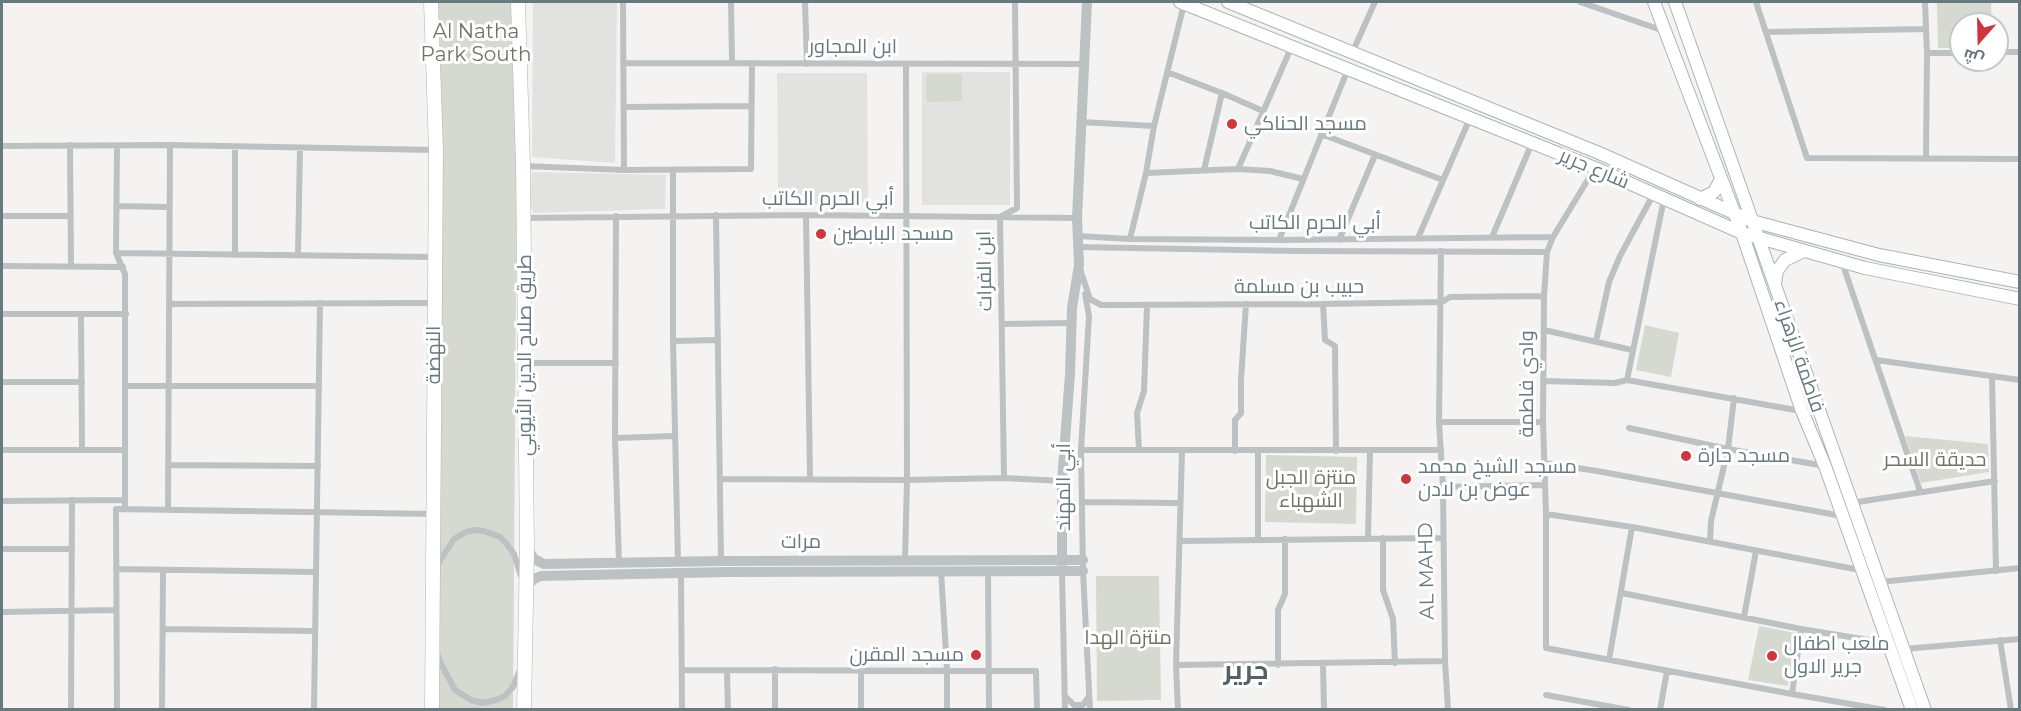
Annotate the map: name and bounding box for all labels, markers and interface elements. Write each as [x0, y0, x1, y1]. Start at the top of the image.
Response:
north arrow [1949, 12, 2009, 72]
park label: Al Natha Park South [421, 20, 531, 67]
street label: ابن المجاور [809, 35, 897, 59]
text: ش [1960, 45, 1986, 70]
place label: مسجد الحناكي [1244, 112, 1367, 136]
marker: مسجد الحناكي [1225, 117, 1239, 131]
street label: شارع جرير [1555, 143, 1633, 195]
street label: أبي الحرم الكاتب [762, 187, 894, 211]
street label: أبي الحرم الكاتب [1249, 211, 1381, 235]
place label: مسجد البابطين [833, 222, 954, 246]
marker: مسجد البابطين [814, 227, 828, 241]
street label: ابن الفرات [972, 230, 998, 312]
street label: طريق صلاح الدين الأيوبي [513, 254, 537, 456]
street label: حبيب بن مسلمة [1234, 275, 1364, 299]
street label: فاطمة الزهراء [1768, 296, 1830, 416]
street label: النهضة [422, 326, 446, 384]
street label: وادي فاطمة [1515, 330, 1539, 438]
street label: أبي المهند [1052, 443, 1076, 531]
place label: مسجد حارة [1698, 444, 1790, 468]
park label: حديقة السحر [1884, 448, 1986, 472]
marker: مسجد حارة [1679, 449, 1693, 463]
place label: مسجد الشيخ محمد عوض بن لادن [1418, 455, 1577, 502]
park label: منتزة الجبل الشهباء [1266, 466, 1356, 513]
marker: مسجد الشيخ محمد عوض بن لادن [1399, 472, 1413, 486]
street label: AL MAHD [1414, 522, 1440, 620]
street label: مرات [781, 530, 821, 554]
park label: منتزة الهدا [1084, 626, 1172, 650]
place label: ملعب اطفال جرير الاول [1784, 632, 1890, 679]
place label: مسجد المقرن [849, 643, 964, 667]
marker: مسجد المقرن [969, 648, 983, 662]
marker: ملعب اطفال جرير الاول [1765, 649, 1779, 663]
district label: جرير [1224, 655, 1268, 687]

